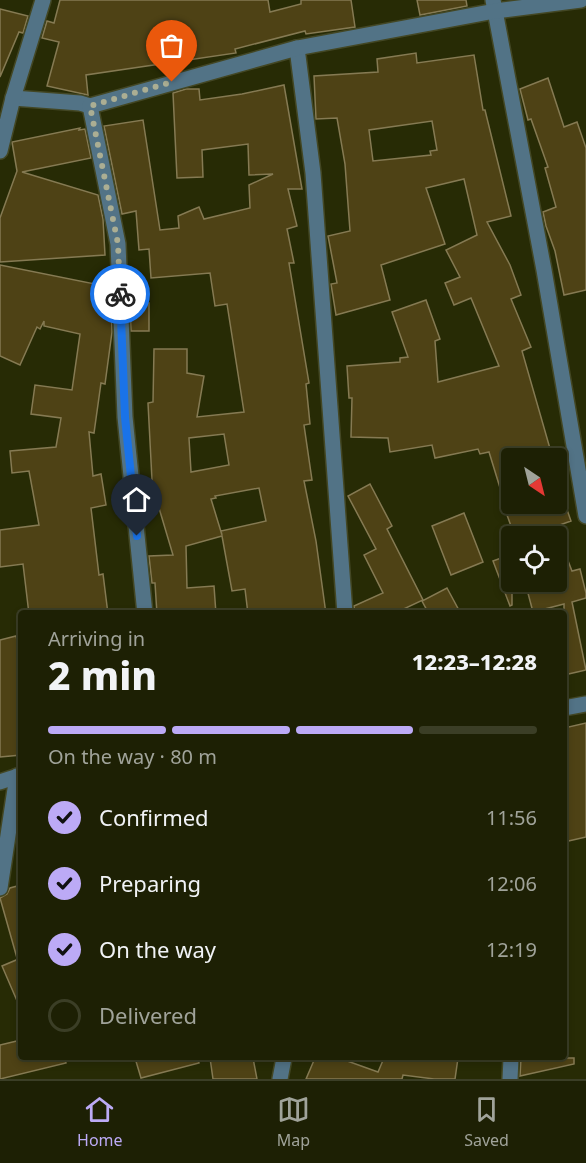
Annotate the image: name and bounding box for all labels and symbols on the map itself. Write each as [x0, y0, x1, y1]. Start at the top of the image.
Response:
pin [146, 20, 197, 82]
courier [90, 264, 150, 324]
north arrow [501, 448, 567, 514]
pin [111, 474, 162, 536]

